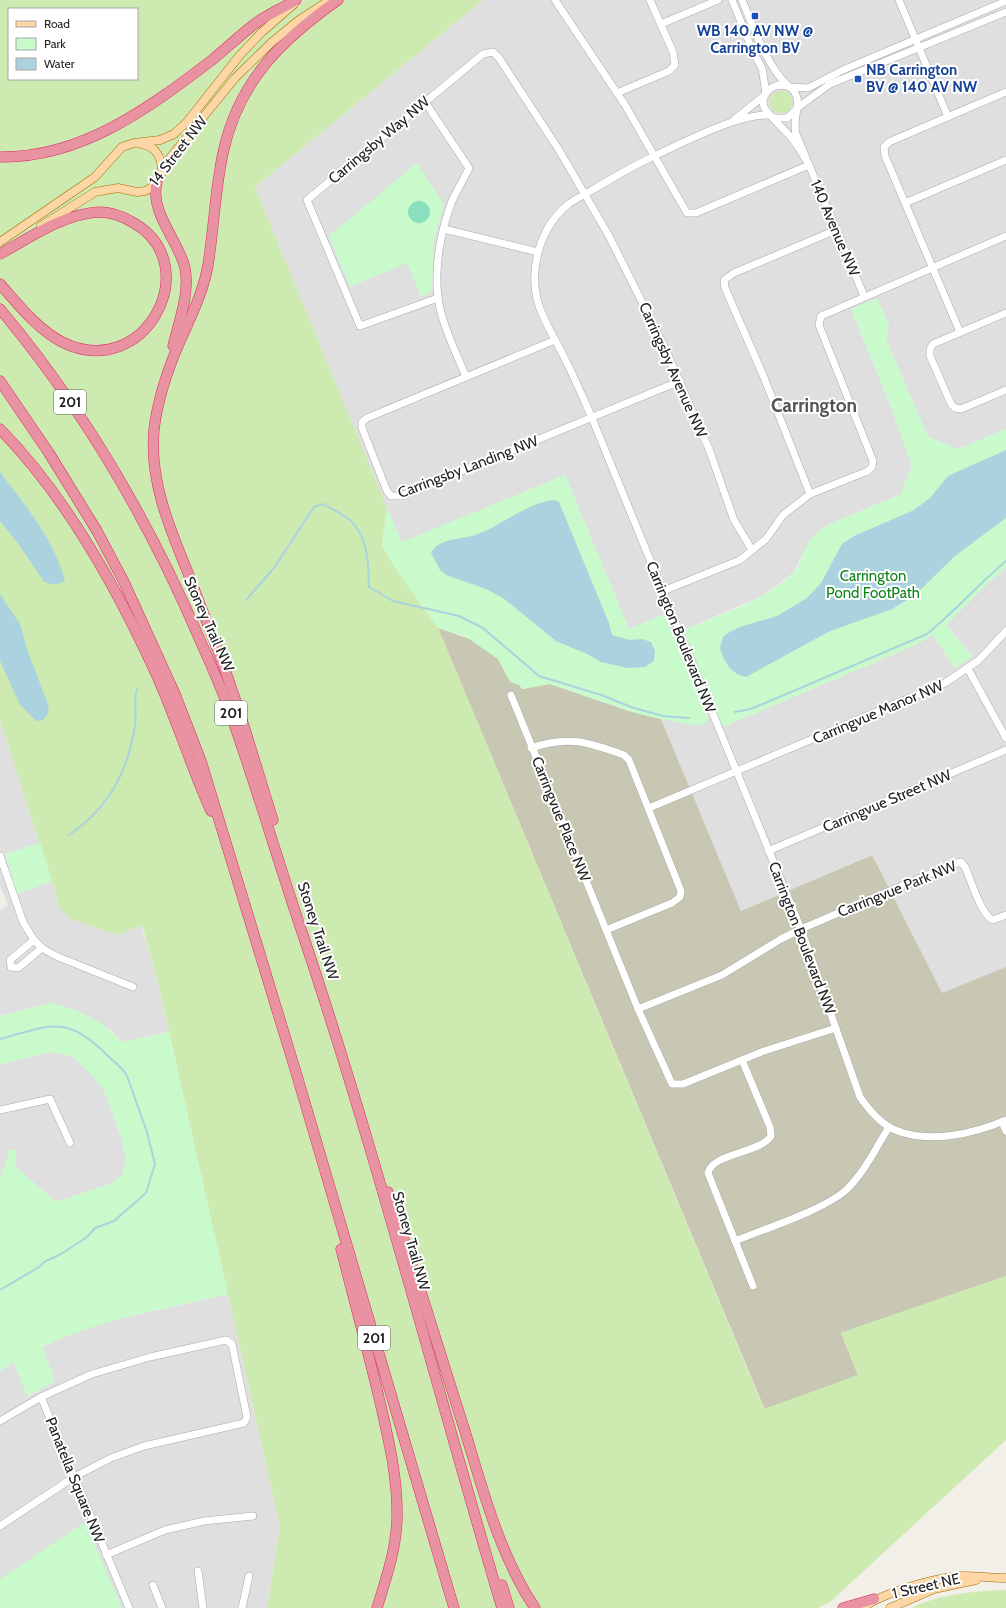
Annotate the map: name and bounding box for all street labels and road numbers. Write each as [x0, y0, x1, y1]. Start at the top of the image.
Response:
street label: Carringsby Way NW [325, 92, 434, 188]
street label: 14 Street NW [145, 112, 211, 189]
street label: 140 Avenue NW [807, 177, 864, 280]
street label: Carringsby Avenue NW [635, 300, 711, 441]
road number: 201 [54, 390, 86, 414]
street label: Carringsby Landing NW [395, 432, 541, 502]
street label: Carrington Boulevard NW [642, 559, 720, 716]
street label: Stoney Trail NW [180, 574, 238, 675]
street label: Carringvue Manor NW [810, 676, 947, 748]
road number: 201 [215, 701, 247, 725]
street label: Carringvue Place NW [528, 754, 595, 885]
street label: Carringvue Street NW [820, 765, 955, 836]
street label: Carringvue Park NW [835, 857, 960, 921]
street label: Carrington Boulevard NW [765, 859, 840, 1017]
street label: Stoney Trail NW [294, 880, 343, 983]
street label: Stoney Trail NW [388, 1189, 434, 1293]
road number: 201 [358, 1326, 390, 1350]
street label: Panatella Square NW [42, 1415, 109, 1546]
street label: 1 Street NE [890, 1569, 962, 1603]

